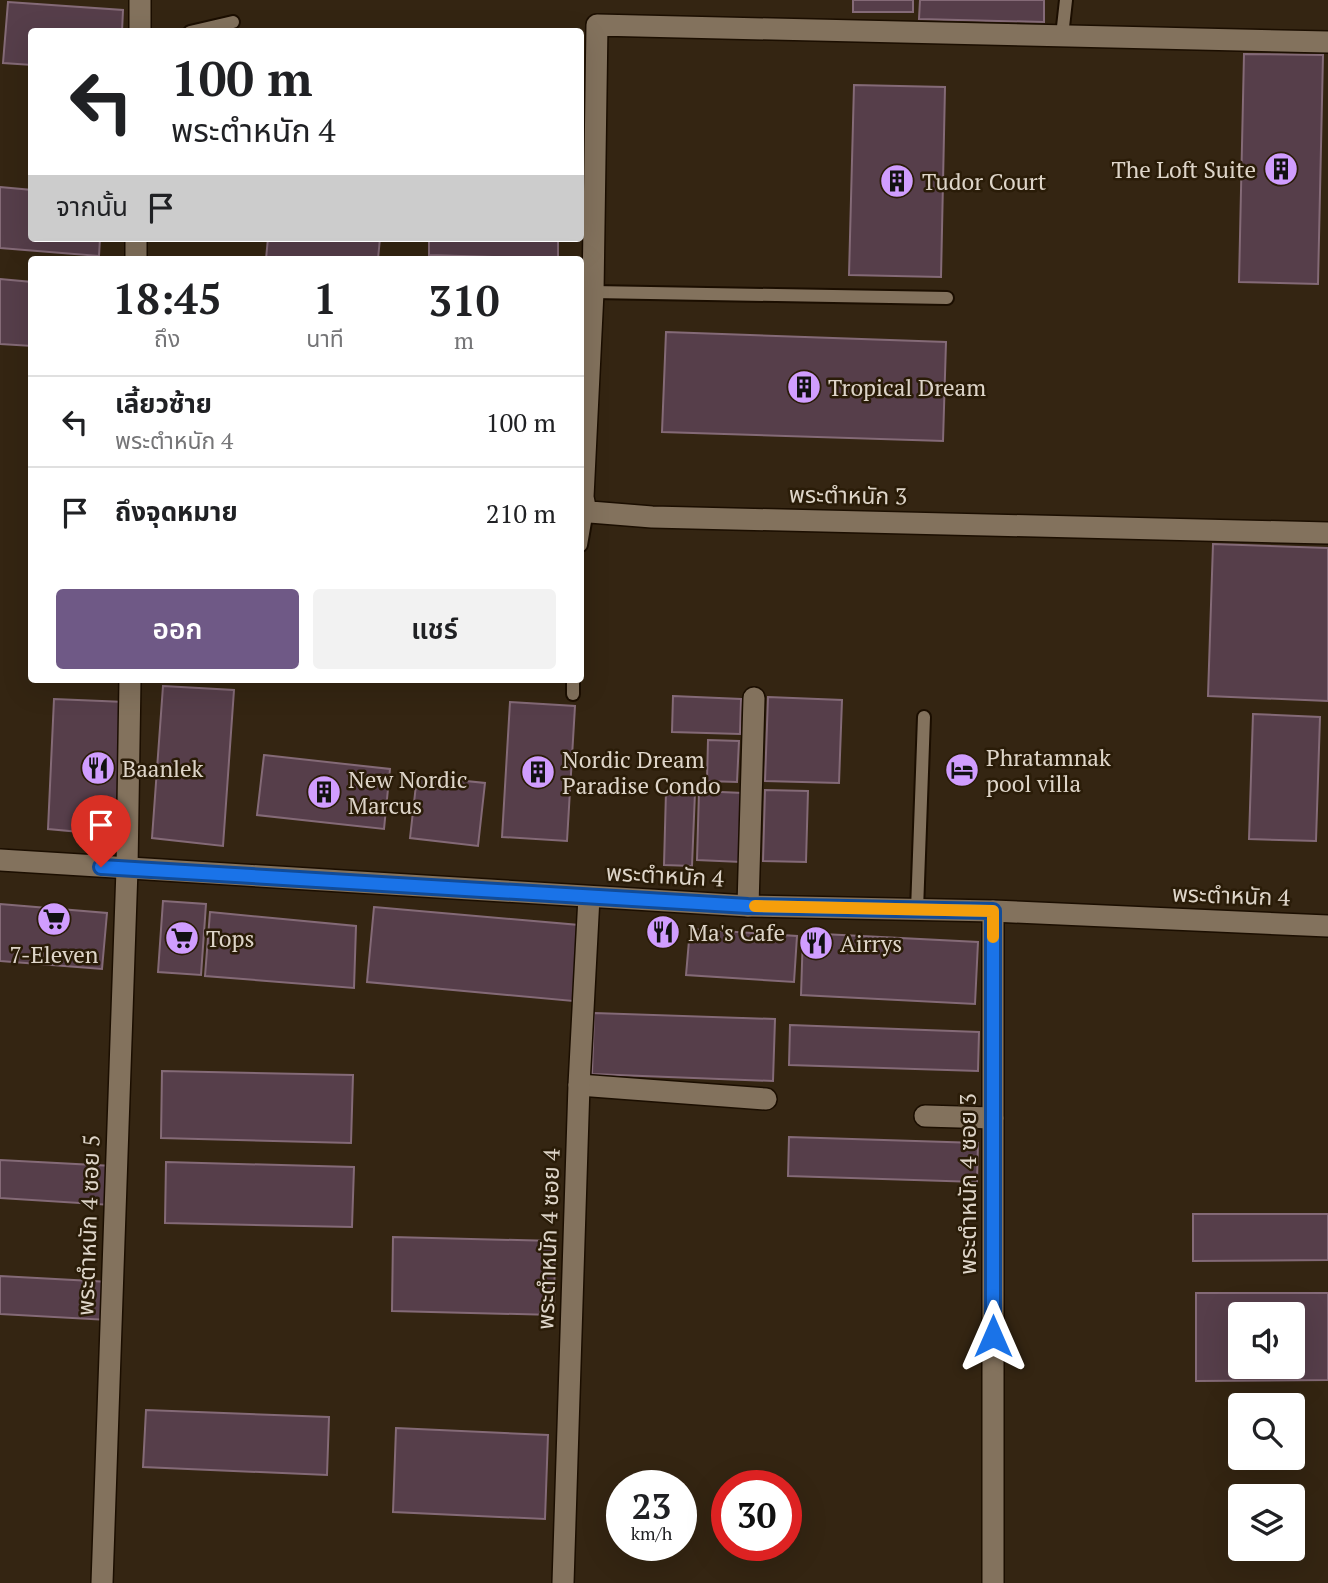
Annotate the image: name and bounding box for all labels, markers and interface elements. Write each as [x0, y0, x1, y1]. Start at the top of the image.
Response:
text: 100 m [171, 45, 313, 110]
icon: left [56, 56, 147, 147]
text: พระตำหนัก 4 [171, 109, 335, 151]
building icon: The Loft Suite [1262, 150, 1300, 188]
place label: The Loft Suite [1111, 154, 1256, 185]
building icon: Tudor Court [878, 162, 916, 200]
place label: Tudor Court [922, 166, 1047, 197]
text: จากนั้น [56, 189, 128, 223]
icon: arrive [142, 189, 180, 227]
text: 18:45 [113, 270, 222, 326]
text: 1 [313, 270, 337, 326]
text: 310 [428, 272, 499, 328]
text: ถึง [154, 323, 180, 354]
text: นาที [306, 323, 344, 354]
text: m [454, 325, 474, 356]
building icon: Tropical Dream [785, 368, 823, 406]
place label: Tropical Dream [828, 372, 986, 403]
text: เลี้ยวซ้าย [115, 386, 212, 420]
icon: left [56, 403, 94, 441]
text: 100 m [486, 405, 556, 439]
text: พระตำหนัก 4 [115, 425, 233, 456]
street label: พระตำหนัก 3 [789, 478, 907, 512]
icon: arrive [56, 494, 94, 532]
text: ถึงจุดหมาย [115, 494, 238, 528]
text: 210 m [486, 496, 556, 530]
button: ออก [56, 589, 299, 669]
button: แชร์ [313, 589, 556, 669]
place label: Phratamnak pool villa [986, 742, 1111, 799]
place label: Nordic Dream Paradise Condo [562, 744, 721, 801]
restaurant icon: Baanlek [79, 749, 117, 787]
hotel icon: Phratamnak pool villa [943, 751, 981, 789]
place label: Baanlek [122, 753, 204, 784]
building icon: Nordic Dream Paradise Condo [519, 753, 557, 791]
place label: New Nordic Marcus [348, 764, 468, 821]
building icon: New Nordic Marcus [305, 773, 343, 811]
pin [71, 795, 131, 867]
icon: arrive [82, 806, 120, 844]
street label: พระตำหนัก 4 [605, 856, 726, 894]
street label: พระตำหนัก 4 [1171, 877, 1291, 913]
supermarket icon: 7-Eleven [35, 900, 73, 938]
restaurant icon: Ma's Cafe [644, 913, 682, 951]
place label: Ma's Cafe [688, 917, 785, 948]
supermarket icon: Tops [163, 919, 201, 957]
place label: Tops [206, 923, 254, 954]
restaurant icon: Airrys [797, 924, 835, 962]
place label: Airrys [840, 928, 902, 959]
place label: 7-Eleven [10, 939, 99, 970]
street label: พระตำหนัก 4 ซอย 3 [952, 1093, 983, 1275]
street label: พระตำหนัก 4 ซอย 5 [69, 1134, 107, 1316]
street label: พระตำหนัก 4 ซอย 4 [529, 1147, 567, 1330]
position arrow [956, 1299, 1030, 1373]
map controls [1228, 1302, 1305, 1561]
button: sound [1228, 1302, 1305, 1379]
button: search [1228, 1393, 1305, 1470]
speed limit sign: 30 [711, 1470, 802, 1561]
text: 23 [632, 1483, 671, 1529]
button: layers [1228, 1484, 1305, 1561]
text: km/h [631, 1521, 672, 1545]

